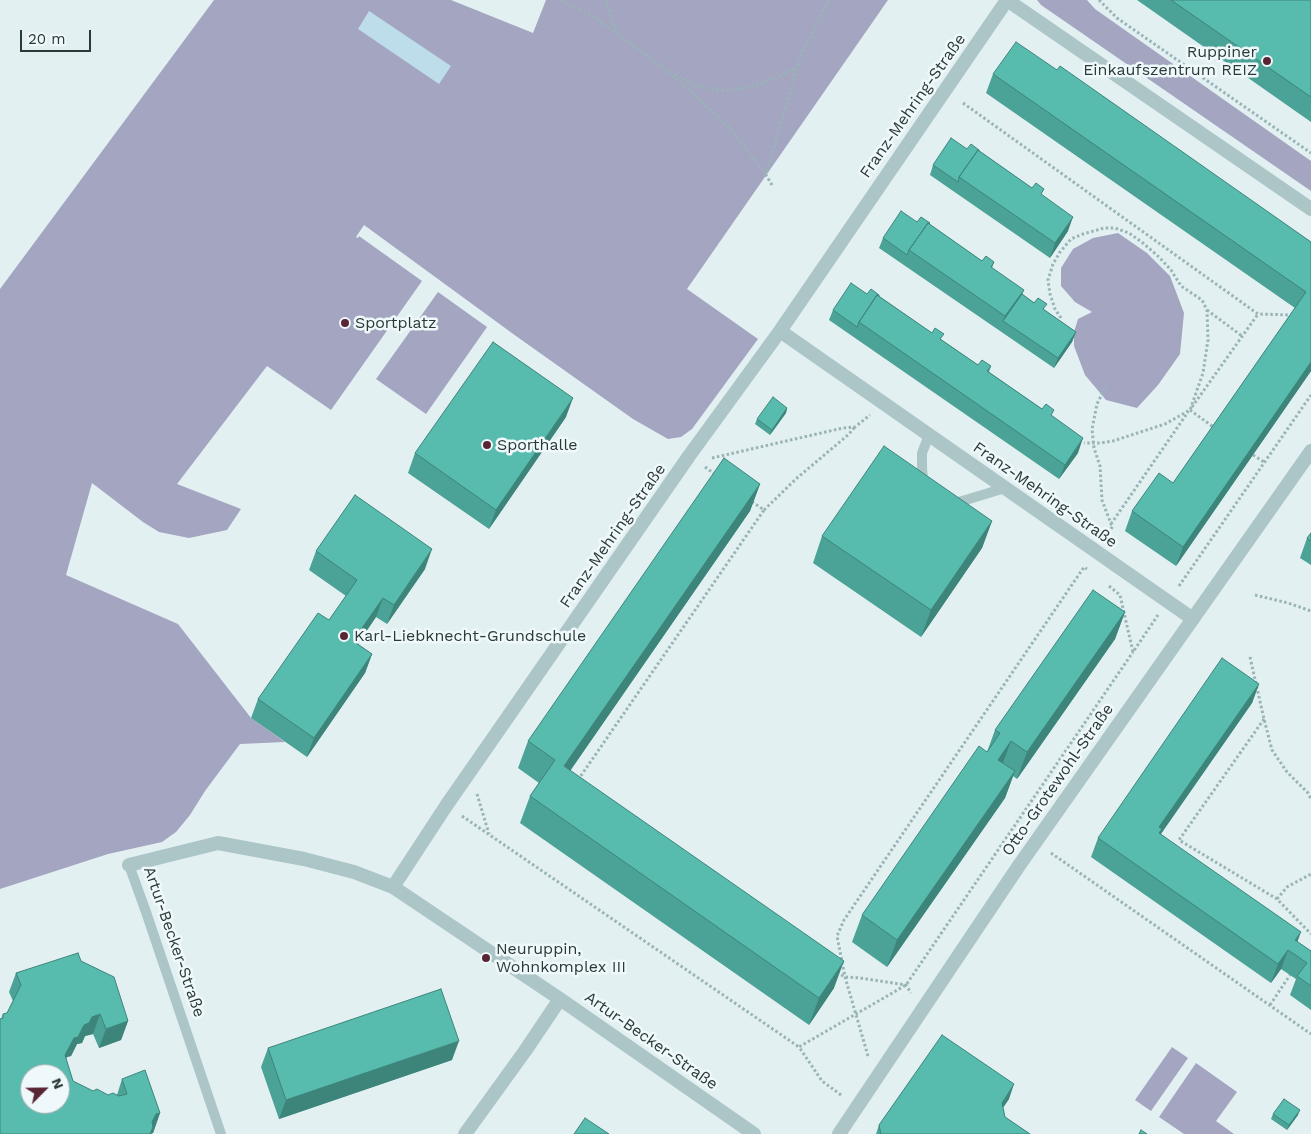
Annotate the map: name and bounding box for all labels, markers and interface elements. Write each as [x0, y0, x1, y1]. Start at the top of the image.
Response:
scale bar [22, 20, 94, 52]
text: 20 m [28, 30, 66, 48]
street label: Franz-Mehring-Straße [856, 30, 970, 182]
place label: Ruppiner Einkaufszentrum REIZ [1083, 42, 1257, 80]
marker: Ruppiner Einkaufszentrum REIZ [1261, 55, 1273, 67]
place label: Sportplatz [355, 313, 436, 333]
marker: Sportplatz [339, 317, 351, 329]
place label: Sporthalle [497, 435, 578, 455]
street label: Franz-Mehring-Straße [969, 438, 1121, 552]
marker: Sporthalle [481, 439, 493, 451]
street label: Franz-Mehring-Straße [556, 460, 670, 612]
place label: Karl-Liebknecht-Grundschule [354, 626, 586, 646]
marker: Karl-Liebknecht-Grundschule [338, 630, 350, 642]
street label: Otto-Grotewohl-Straße [998, 700, 1118, 860]
street label: Artur-Becker-Straße [139, 864, 209, 1020]
place label: Neuruppin, Wohnkomplex III [496, 939, 626, 977]
marker: Neuruppin, Wohnkomplex III [480, 952, 492, 964]
street label: Artur-Becker-Straße [581, 988, 721, 1094]
north arrow [20, 1064, 70, 1114]
text: N [48, 1076, 67, 1091]

